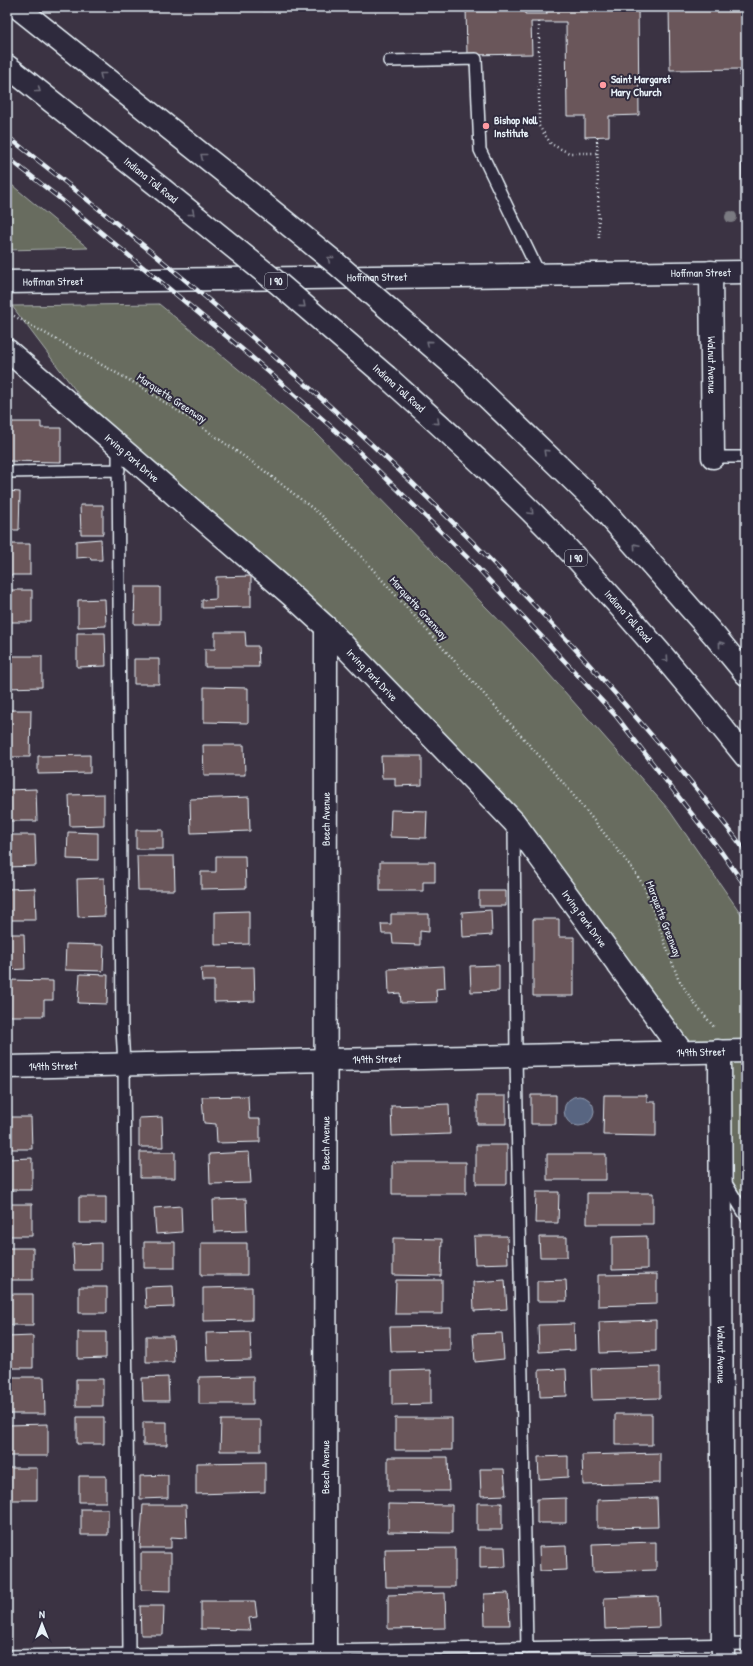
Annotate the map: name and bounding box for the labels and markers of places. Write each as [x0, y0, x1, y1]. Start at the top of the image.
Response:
place label: Saint Margaret Mary Church [611, 72, 672, 100]
marker: Saint Margaret Mary Church [598, 80, 608, 90]
place label: Bishop Noll Institute [494, 113, 539, 140]
marker: Bishop Noll Institute [481, 121, 491, 131]

